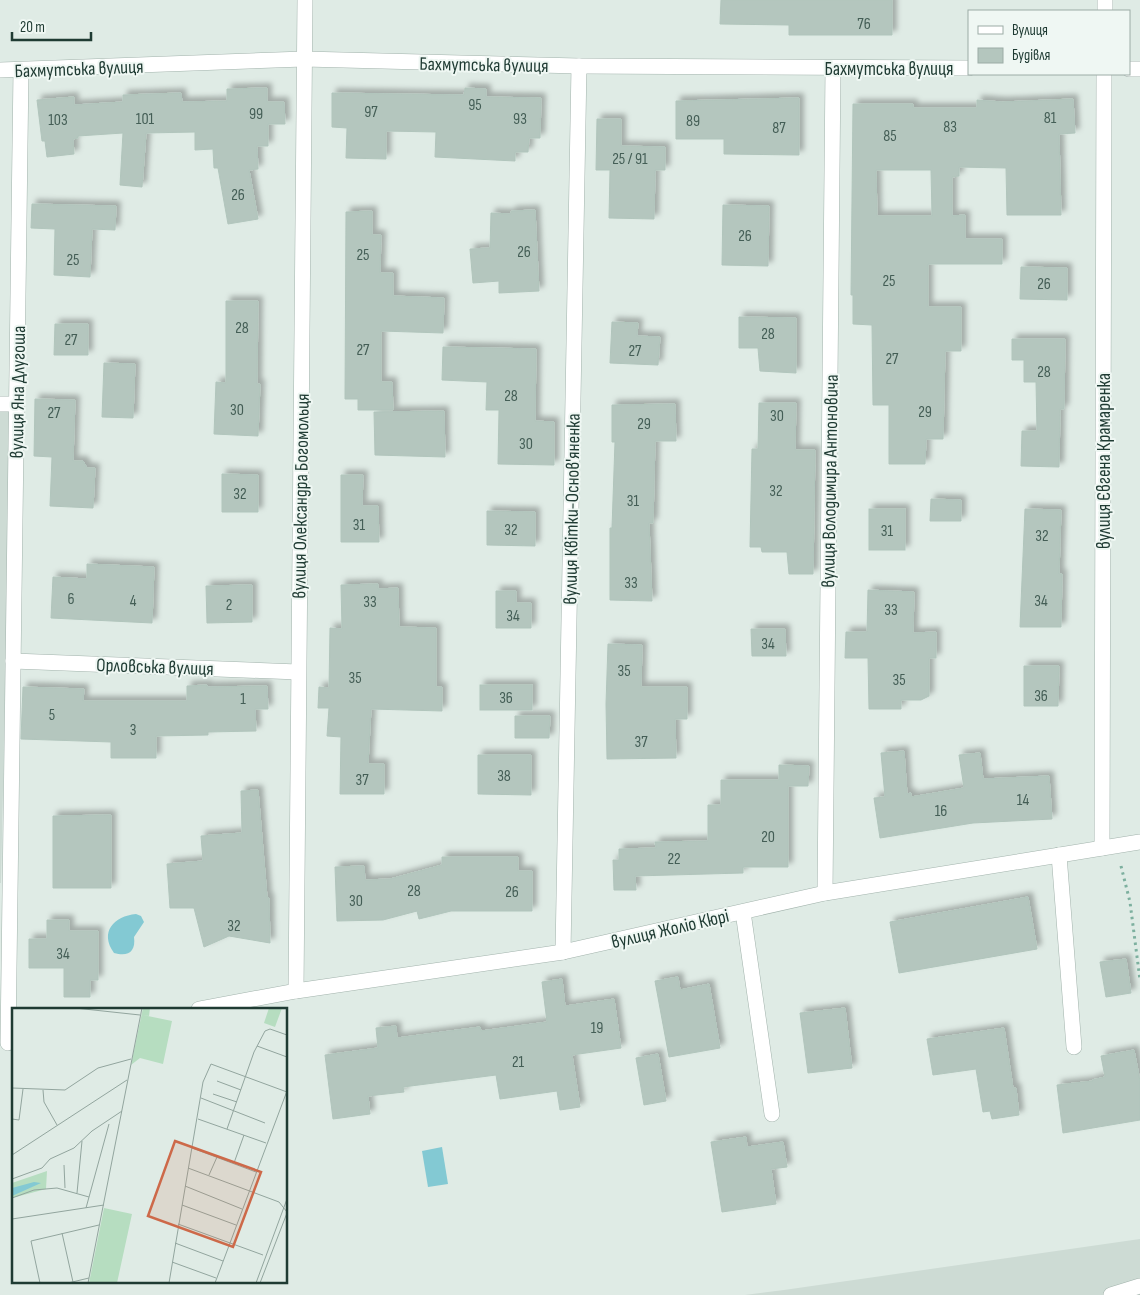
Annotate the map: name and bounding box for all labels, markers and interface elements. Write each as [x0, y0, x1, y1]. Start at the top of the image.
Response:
scale bar [12, 10, 91, 42]
legend [968, 10, 1130, 75]
house number: 76 [857, 15, 871, 34]
text: 20 m [20, 18, 45, 37]
text: Вулиця [1012, 21, 1048, 40]
text: Будівля [1012, 46, 1051, 65]
street label: Бахмутська вулиця [419, 53, 549, 78]
street label: Бахмутська вулиця [14, 56, 144, 83]
street label: Бахмутська вулиця [824, 58, 954, 81]
house number: 95 [468, 96, 482, 115]
house number: 97 [364, 103, 378, 122]
house number: 99 [249, 105, 263, 124]
house number: 81 [1044, 109, 1057, 128]
house number: 101 [136, 110, 155, 129]
house number: 93 [513, 110, 527, 129]
house number: 103 [48, 111, 68, 130]
house number: 89 [686, 112, 700, 131]
house number: 83 [943, 118, 957, 137]
house number: 87 [772, 119, 786, 138]
house number: 85 [883, 127, 897, 146]
house number: 25 / 91 [612, 150, 648, 169]
house number: 26 [231, 186, 245, 205]
house number: 26 [738, 227, 752, 246]
house number: 26 [517, 243, 531, 262]
house number: 25 [356, 246, 370, 265]
house number: 25 [66, 251, 80, 270]
house number: 25 [882, 272, 896, 291]
house number: 26 [1037, 275, 1051, 294]
house number: 28 [235, 319, 249, 338]
street label: вулиця Яна Длугоша [6, 325, 31, 459]
house number: 28 [761, 325, 775, 344]
house number: 27 [64, 331, 78, 350]
house number: 27 [356, 341, 370, 360]
house number: 27 [628, 342, 642, 361]
house number: 27 [885, 350, 899, 369]
house number: 28 [1037, 363, 1051, 382]
street label: вулиця Євгена Крамаренка [1093, 373, 1116, 549]
street label: вулиця Володимира Антоновича [817, 374, 844, 588]
house number: 28 [504, 387, 518, 406]
street label: вулиця Олександра Богомольця [288, 393, 315, 599]
house number: 30 [230, 401, 244, 420]
house number: 29 [918, 403, 932, 422]
house number: 27 [47, 404, 61, 423]
house number: 30 [770, 407, 784, 426]
street label: вулиця Квітки-Основ'яненка [559, 413, 586, 605]
house number: 29 [637, 415, 651, 434]
house number: 30 [519, 435, 533, 454]
house number: 32 [769, 482, 783, 501]
house number: 32 [233, 485, 247, 504]
house number: 31 [627, 492, 640, 511]
house number: 31 [353, 516, 366, 535]
house number: 32 [504, 521, 518, 540]
house number: 31 [881, 522, 894, 541]
house number: 32 [1035, 527, 1049, 546]
house number: 33 [624, 574, 638, 593]
house number: 6 [67, 590, 75, 609]
house number: 4 [130, 592, 137, 611]
house number: 34 [1034, 592, 1048, 611]
house number: 33 [363, 593, 377, 612]
house number: 2 [226, 596, 232, 615]
house number: 33 [884, 601, 898, 620]
house number: 34 [506, 607, 520, 626]
house number: 34 [761, 635, 775, 654]
street label: Орловська вулиця [96, 654, 214, 681]
house number: 35 [617, 662, 631, 681]
house number: 35 [348, 669, 362, 688]
house number: 35 [892, 671, 906, 690]
house number: 36 [1034, 687, 1048, 706]
house number: 36 [499, 689, 513, 708]
house number: 1 [240, 690, 246, 709]
house number: 5 [49, 706, 55, 725]
house number: 3 [130, 721, 136, 740]
house number: 37 [634, 733, 648, 752]
house number: 38 [497, 767, 511, 786]
house number: 37 [355, 771, 369, 790]
house number: 14 [1017, 791, 1029, 810]
house number: 16 [935, 802, 947, 821]
house number: 20 [761, 828, 775, 847]
house number: 22 [667, 850, 681, 869]
house number: 28 [407, 882, 421, 901]
house number: 26 [505, 883, 519, 902]
house number: 30 [349, 892, 363, 911]
street label: вулиця Жоліо Кюрі [609, 905, 731, 954]
house number: 32 [227, 917, 241, 936]
house number: 34 [56, 945, 70, 964]
inset map [12, 1008, 288, 1282]
house number: 19 [591, 1019, 603, 1038]
house number: 21 [512, 1053, 525, 1072]

